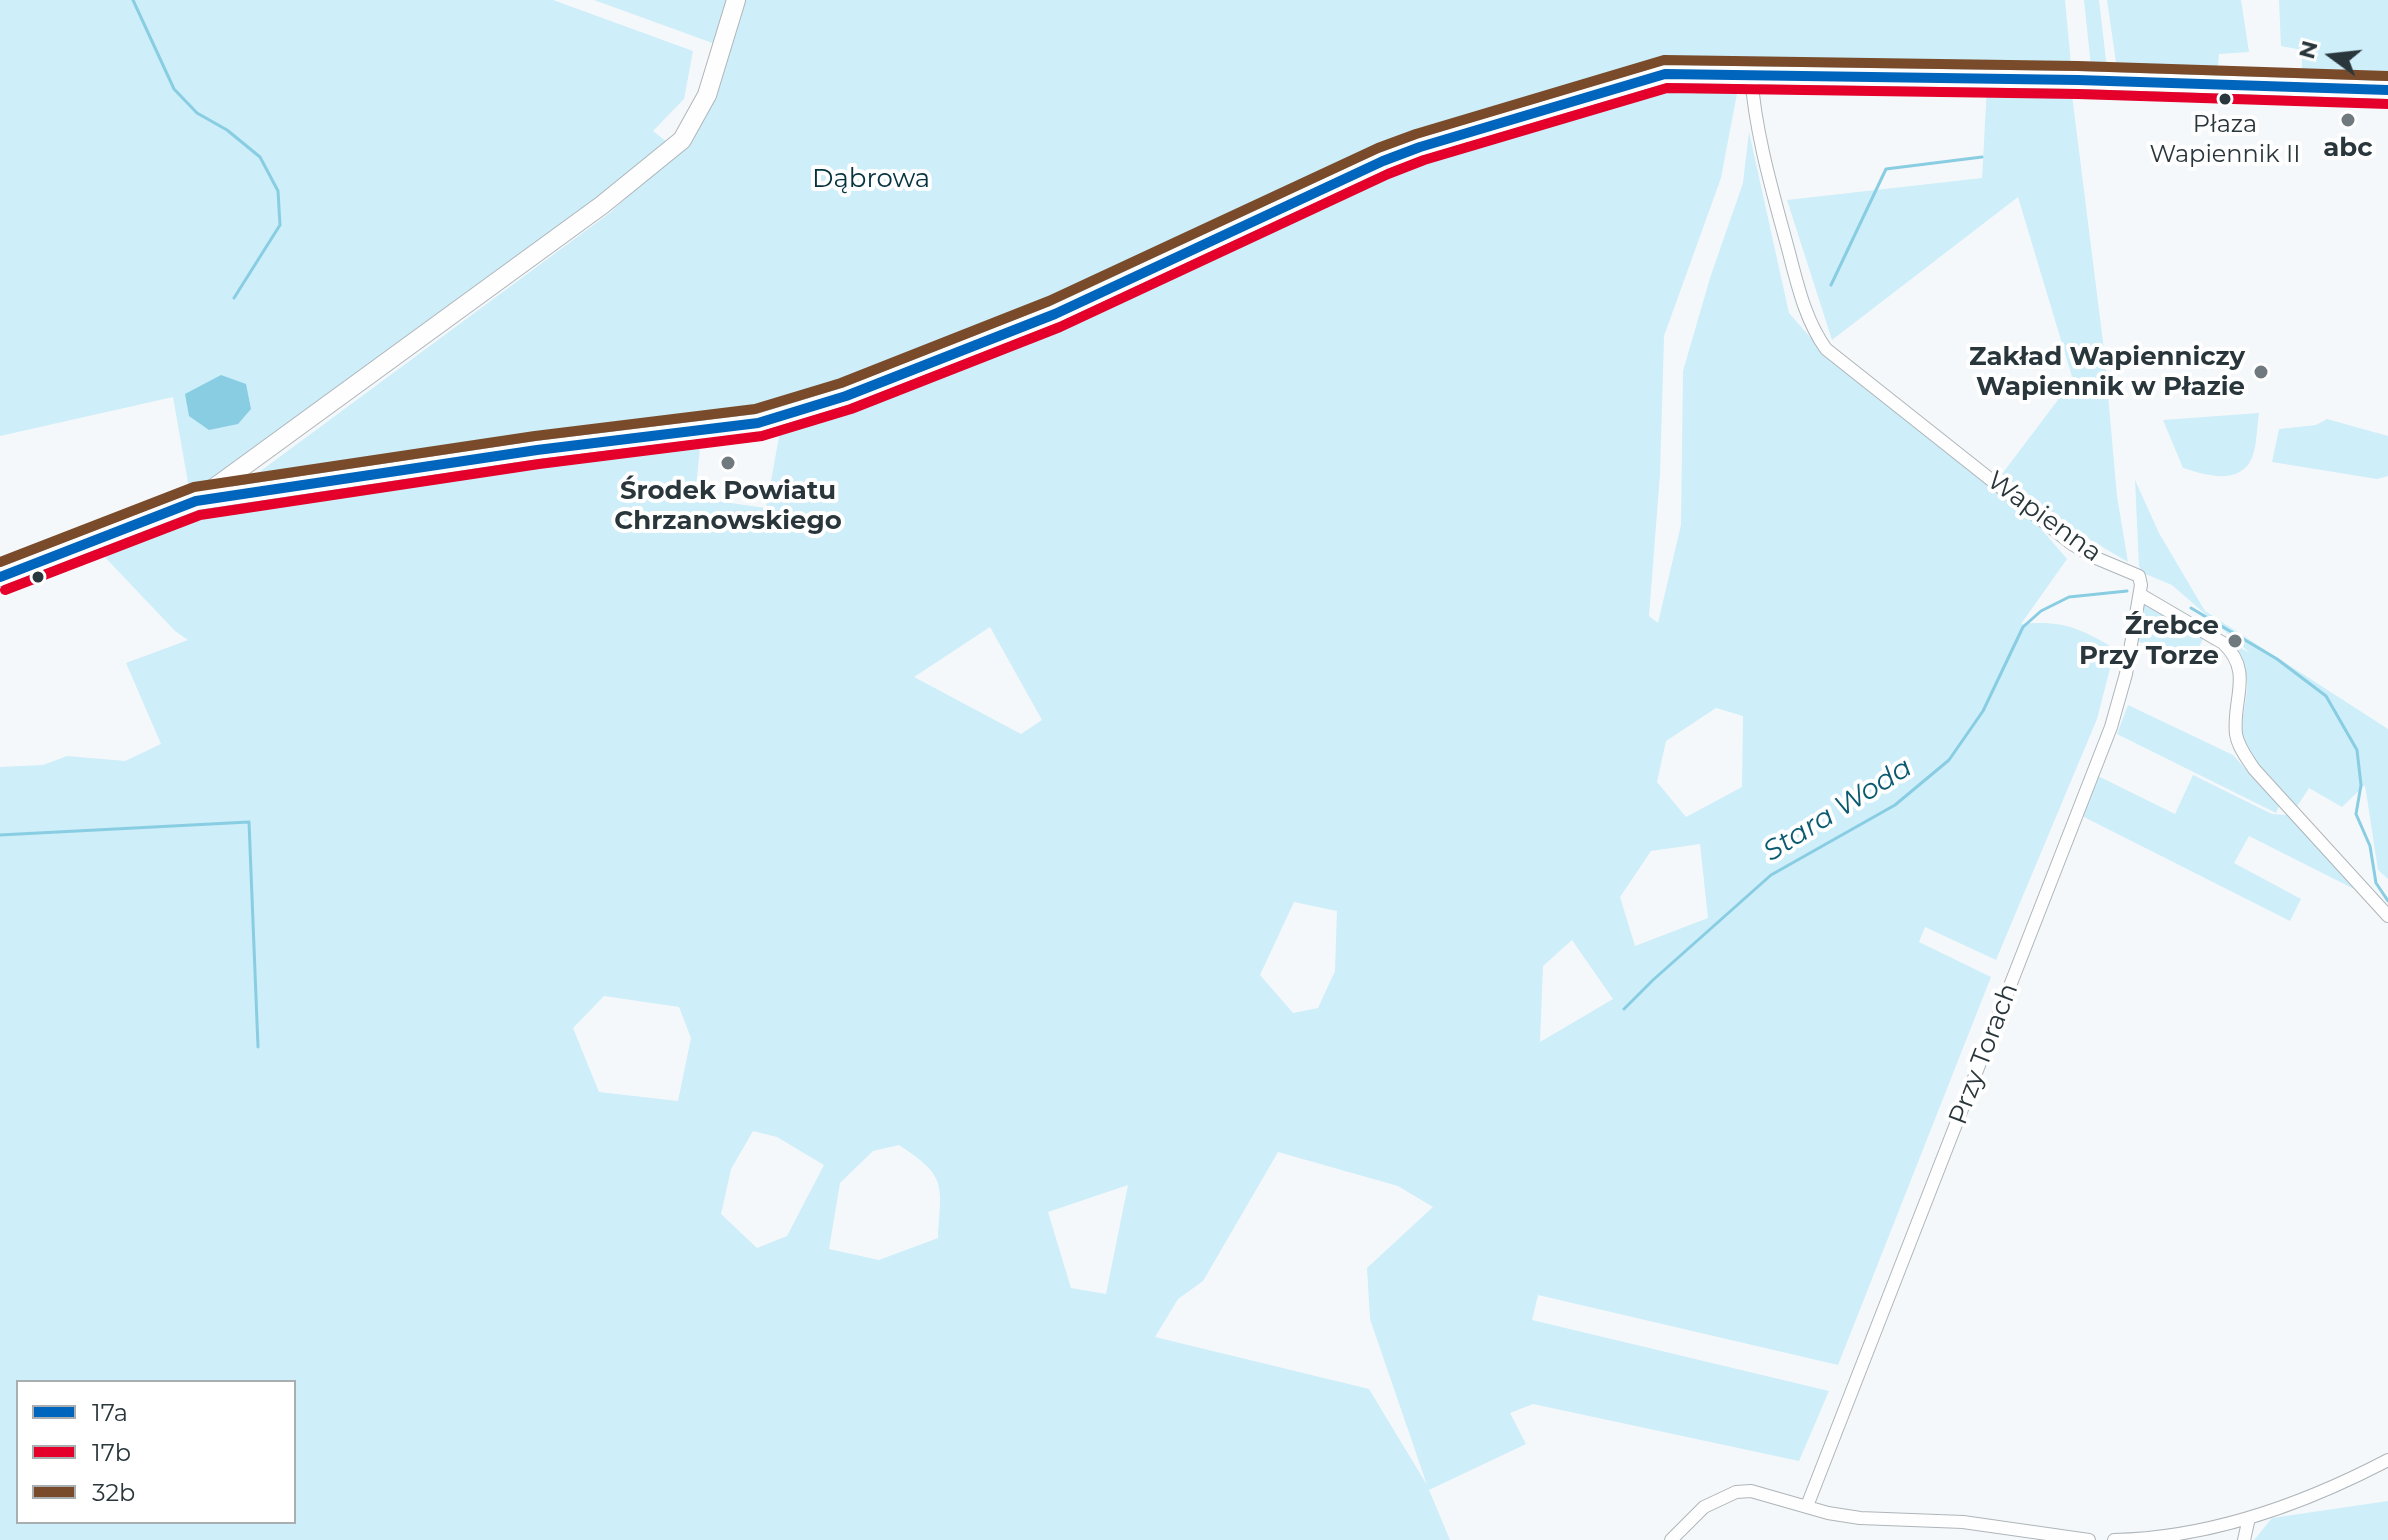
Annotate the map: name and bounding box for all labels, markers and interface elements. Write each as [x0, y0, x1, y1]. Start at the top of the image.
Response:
north arrow [2292, 16, 2372, 96]
text: N [2293, 38, 2324, 62]
marker: Płaza Wapiennik II [2217, 91, 2233, 107]
place label: Płaza Wapiennik II [2150, 111, 2300, 167]
marker: abc [2339, 111, 2357, 129]
place label: abc [2323, 132, 2373, 164]
park label: Dąbrowa [812, 163, 930, 195]
place label: Zakład Wapienniczy Wapiennik w Płazie [1969, 341, 2245, 402]
marker: Zakład Wapienniczy Wapiennik w Płazie [2252, 363, 2270, 381]
marker: Środek Powiatu Chrzanowskiego [719, 454, 737, 472]
street label: Wapienna [1981, 465, 2107, 569]
place label: Środek Powiatu Chrzanowskiego [614, 475, 842, 536]
unlabelled marker [30, 569, 46, 585]
place label: Źrebce Przy Torze [2079, 610, 2219, 672]
marker: Źrebce Przy Torze [2226, 632, 2244, 650]
water label: Stara Woda [1758, 751, 1918, 869]
street label: Przy Torach [1943, 979, 2025, 1129]
legend [16, 1380, 296, 1524]
text: 17a [92, 1398, 128, 1427]
text: 17b [92, 1438, 131, 1467]
text: 32b [92, 1478, 135, 1507]

